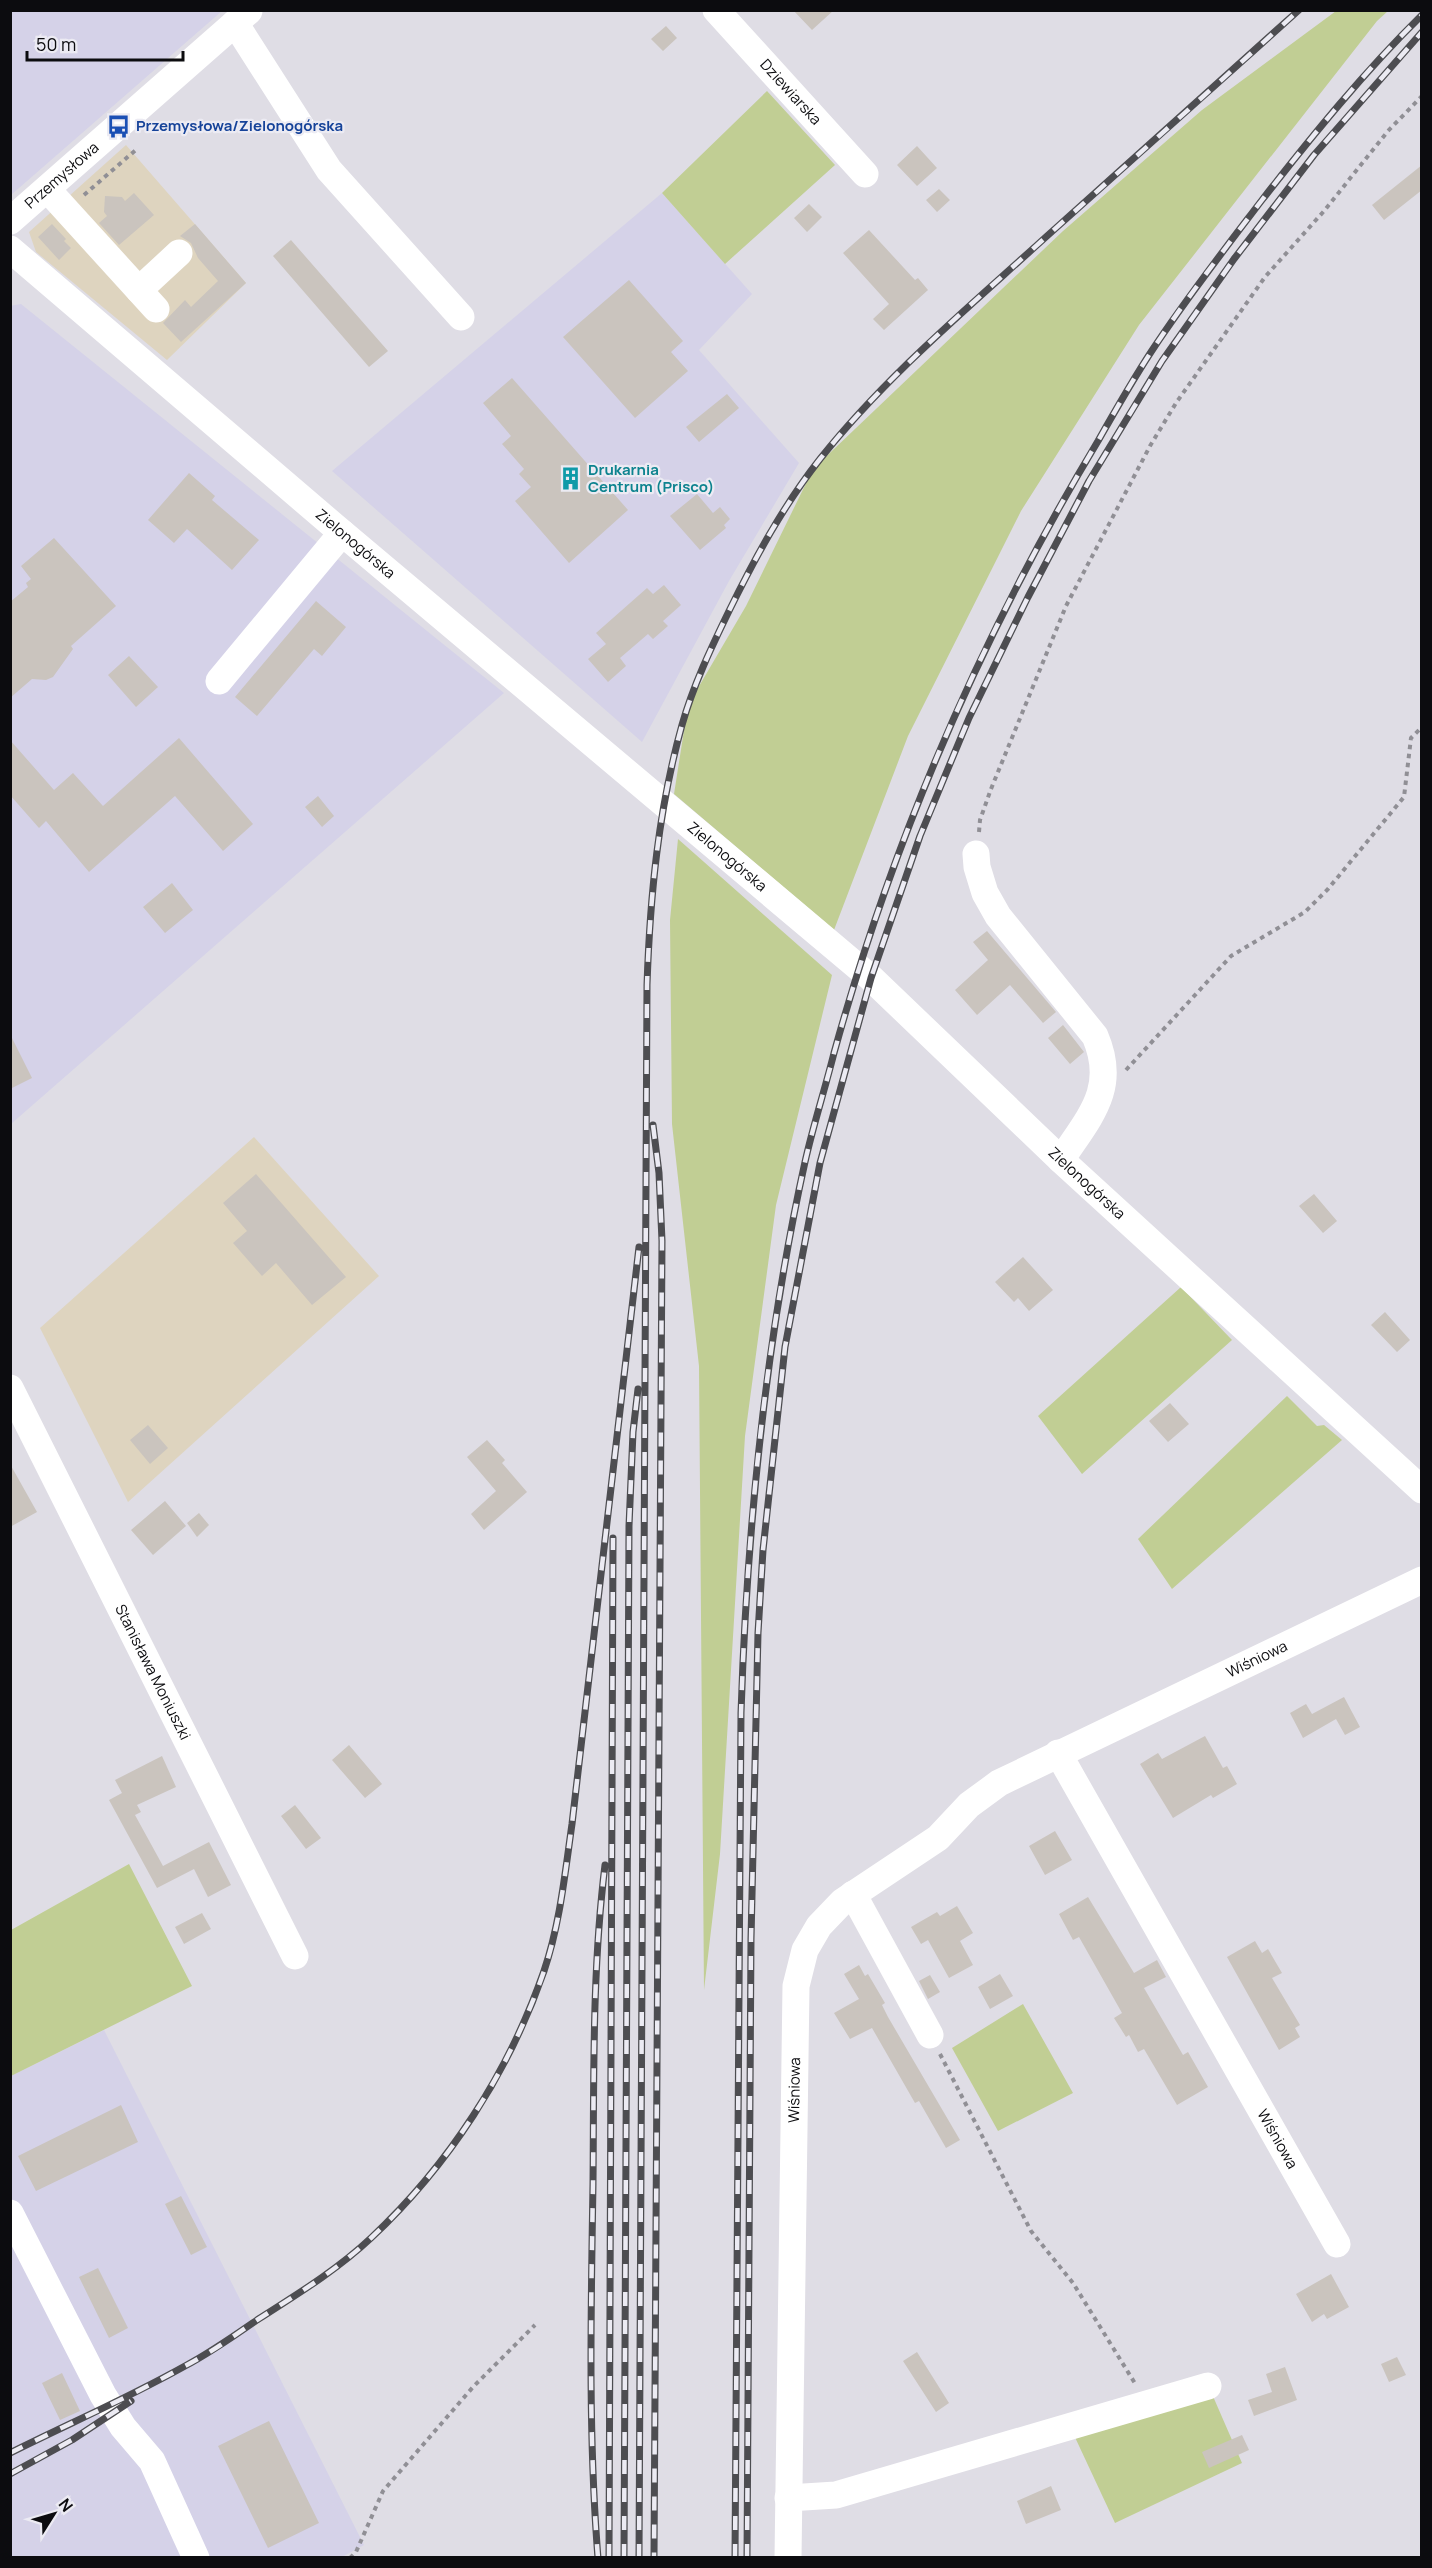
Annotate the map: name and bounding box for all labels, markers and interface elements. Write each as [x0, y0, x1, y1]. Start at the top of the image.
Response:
scale bar [27, 24, 183, 62]
text: 50 m [36, 32, 76, 56]
street label: Dziewiarska [756, 54, 826, 129]
bus stop icon: Przemysłowa/Zielonogórska [105, 113, 131, 139]
place label: Przemysłowa/Zielonogórska [136, 115, 343, 136]
street label: Przemysłowa [20, 137, 103, 213]
place label: Drukarnia Centrum (Prisco) [588, 459, 714, 497]
building icon: Drukarnia Centrum (Prisco) [557, 466, 583, 492]
street label: Zielonogórska [311, 504, 400, 583]
street label: Zielonogórska [683, 817, 772, 896]
street label: Zielonogórska [1044, 1142, 1130, 1224]
street label: Stanisława Moniuszki [110, 1601, 196, 1743]
street label: Wiśniowa [1222, 1635, 1291, 1682]
street label: Wiśniowa [783, 2057, 805, 2123]
street label: Wiśniowa [1252, 2105, 1303, 2172]
north arrow [24, 2484, 84, 2544]
text: N [54, 2494, 78, 2516]

